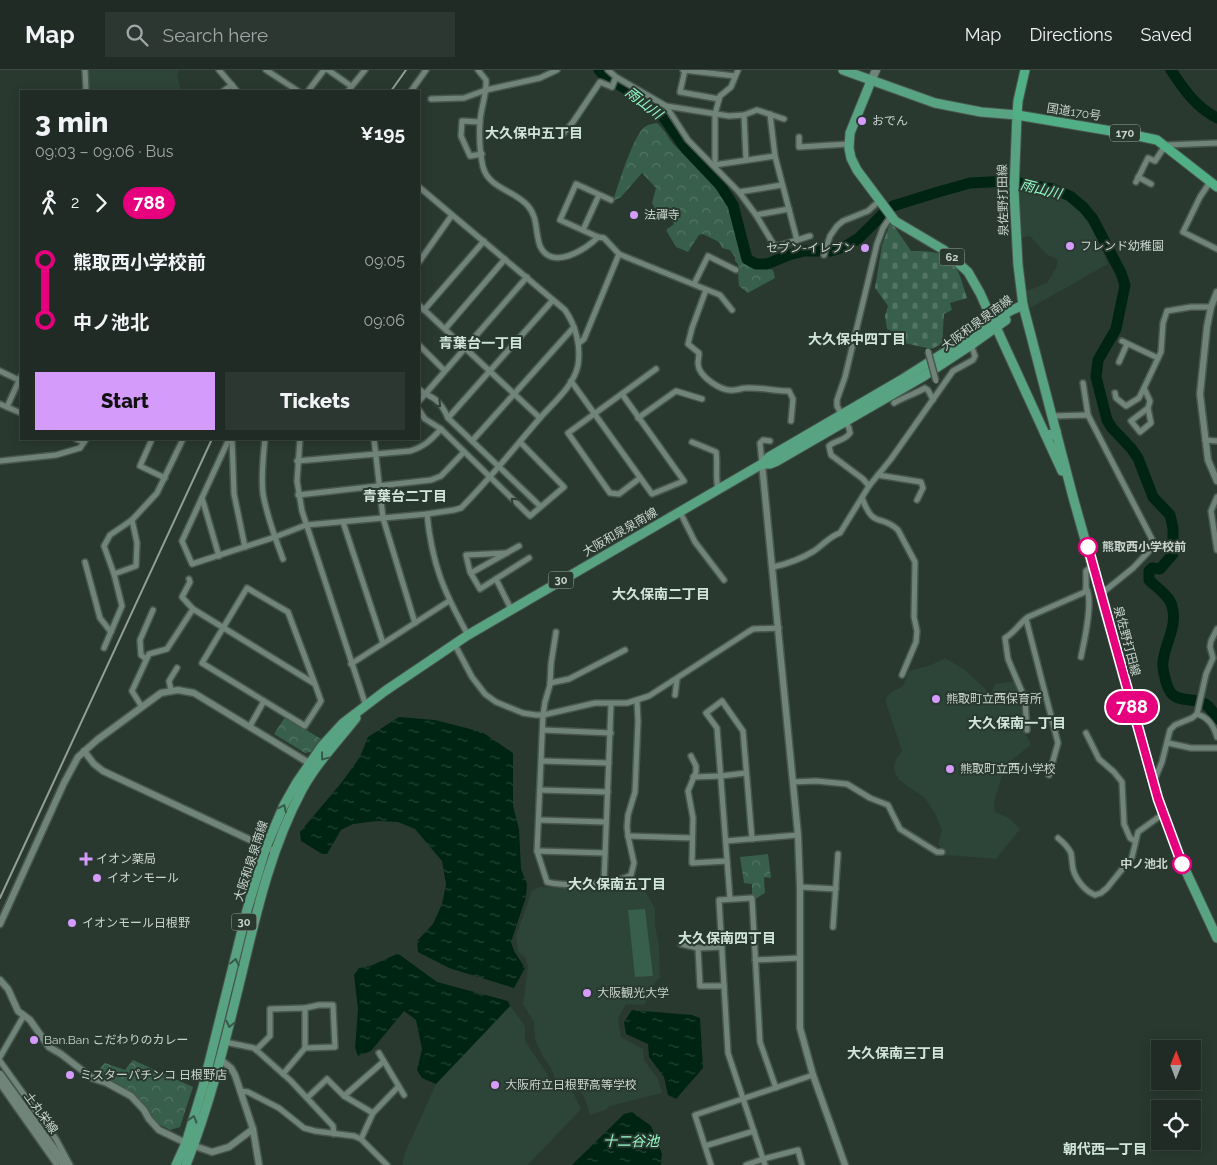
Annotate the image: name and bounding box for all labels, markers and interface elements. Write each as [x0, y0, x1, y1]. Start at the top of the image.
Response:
search box [105, 12, 455, 57]
text: Map [25, 20, 75, 49]
icon: search [123, 21, 151, 49]
text: Search here [163, 24, 268, 46]
text: Map [965, 24, 1001, 45]
text: Directions [1029, 24, 1113, 45]
text: Saved [1141, 24, 1192, 45]
water label: 雨山川 [623, 84, 667, 123]
street label: 国道170号 [1046, 101, 1102, 123]
text: 3 min [35, 106, 108, 139]
place label: おでん [872, 114, 908, 128]
marker: おでん [856, 115, 868, 127]
text: ¥195 [360, 122, 405, 144]
road number: 170 [1110, 124, 1140, 142]
district label: 大久保中五丁目 [485, 125, 583, 141]
text: 09:03 – 09:06 · Bus [35, 142, 173, 161]
street label: 泉佐野打田線 [995, 164, 1011, 236]
water label: 雨山川 [1019, 176, 1065, 202]
icon: walk [35, 189, 63, 217]
icon: forward [87, 189, 115, 217]
text: 788 [133, 192, 165, 213]
text: 2 [71, 193, 79, 212]
place label: 法禪寺 [644, 208, 680, 222]
marker: 法禪寺 [628, 209, 640, 221]
place label: フレンド幼稚園 [1080, 239, 1164, 253]
marker: フレンド幼稚園 [1064, 240, 1076, 252]
place label: セブン-イレブン [766, 241, 855, 255]
marker: セブン-イレブン [859, 242, 871, 254]
road number: 62 [940, 248, 964, 266]
text: 熊取西小学校前 [73, 251, 206, 273]
text: 09:05 [364, 251, 405, 270]
street label: 大阪和泉泉南線 [939, 293, 1015, 353]
text: 中ノ池北 [73, 311, 149, 333]
text: 09:06 [363, 311, 405, 330]
district label: 大久保中四丁目 [808, 331, 906, 347]
district label: 青葉台一丁目 [439, 335, 523, 351]
button: Start [35, 372, 215, 430]
button: Tickets [225, 372, 405, 430]
one-way arrow [432, 398, 441, 407]
district label: 青葉台二丁目 [363, 488, 447, 504]
one-way arrow [511, 498, 520, 507]
street label: 大阪和泉泉南線 [580, 505, 660, 559]
marker: 熊取西小学校前 [1078, 537, 1098, 557]
place label: 熊取西小学校前 [1102, 540, 1186, 554]
road number: 30 [548, 572, 574, 588]
district label: 大久保南二丁目 [612, 586, 710, 602]
street label: 泉佐野打田線 [1111, 604, 1143, 678]
line badge: 788 [1103, 691, 1161, 723]
place label: 熊取町立西保育所 [946, 692, 1042, 706]
marker: 熊取町立西保育所 [930, 693, 942, 705]
text: 788 [1116, 696, 1148, 717]
district label: 大久保南一丁目 [968, 715, 1066, 731]
one-way arrow [321, 751, 330, 761]
place label: 熊取町立西小学校 [960, 762, 1056, 776]
marker: 熊取町立西小学校 [944, 763, 956, 775]
one-way arrow [277, 804, 287, 813]
street label: 大阪和泉泉南線 [231, 819, 271, 903]
place label: イオン薬局 [96, 852, 156, 866]
marker: イオン薬局 [80, 853, 92, 865]
marker: 中ノ池北 [1172, 854, 1192, 874]
place label: 中ノ池北 [1120, 857, 1168, 871]
place label: イオンモール [107, 871, 179, 885]
marker: イオンモール [91, 872, 103, 884]
district label: 大久保南五丁目 [568, 876, 666, 892]
road number: 30 [232, 914, 256, 930]
place label: イオンモール日根野 [82, 916, 190, 930]
marker: イオンモール日根野 [66, 917, 78, 929]
district label: 大久保南四丁目 [678, 930, 776, 946]
one-way arrow [229, 959, 239, 967]
place label: 大阪観光大学 [597, 986, 669, 1000]
marker: 大阪観光大学 [581, 987, 593, 999]
one-way arrow [225, 1019, 236, 1028]
place label: Ban.Ban こだわりのカレー [44, 1033, 188, 1047]
marker: Ban.Ban こだわりのカレー [28, 1034, 40, 1046]
north arrow [1151, 1040, 1201, 1090]
map controls [1151, 1040, 1201, 1150]
district label: 大久保南三丁目 [847, 1045, 945, 1061]
place label: ミスターパチンコ 日根野店 [80, 1068, 227, 1082]
marker: ミスターパチンコ 日根野店 [64, 1069, 76, 1081]
place label: 大阪府立日根野高等学校 [505, 1078, 637, 1092]
marker: 大阪府立日根野高等学校 [489, 1079, 501, 1091]
street label: 土丸栄線 [21, 1089, 61, 1137]
button: locate [1151, 1100, 1201, 1150]
one-way arrow [187, 1116, 197, 1124]
water label: 十二谷池 [603, 1133, 661, 1149]
district label: 朝代西一丁目 [1063, 1141, 1147, 1157]

